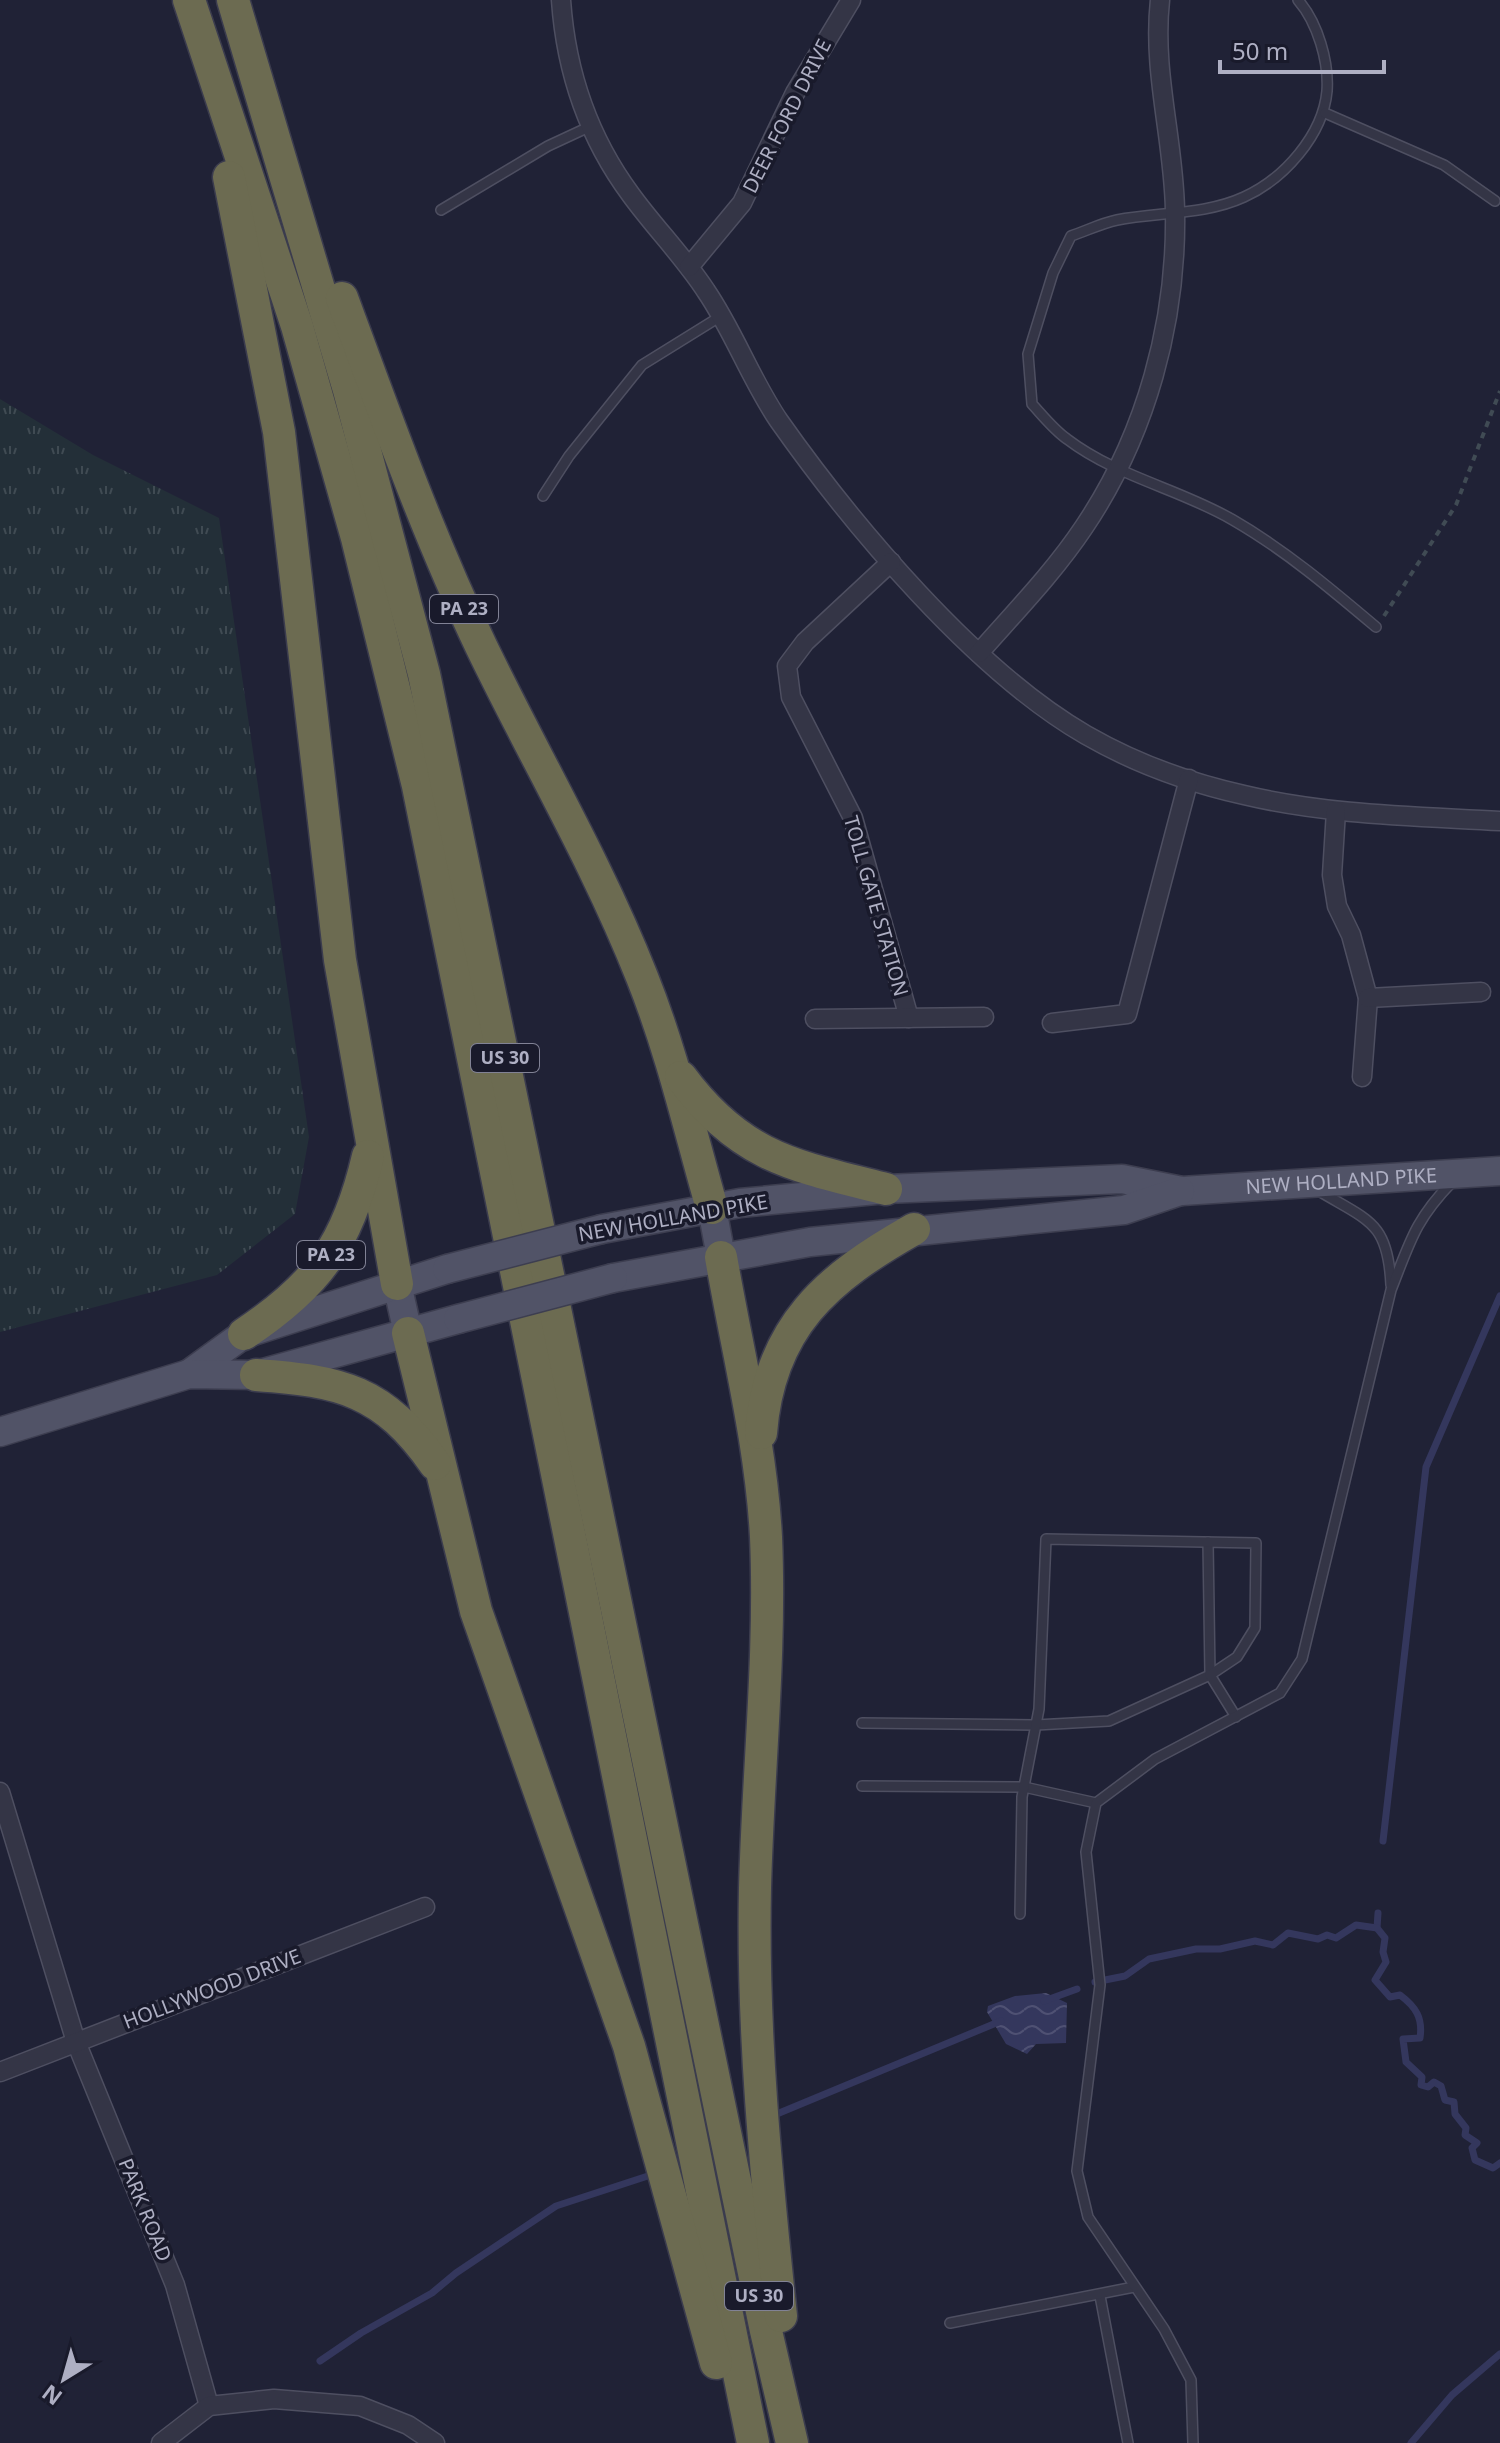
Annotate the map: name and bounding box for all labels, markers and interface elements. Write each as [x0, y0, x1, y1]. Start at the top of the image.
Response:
scale bar [1220, 24, 1384, 74]
street label: DEER FORD DRIVE [736, 34, 837, 197]
text: 50 m [1232, 34, 1288, 67]
road number: PA 23 [430, 595, 498, 623]
street label: TOLL GATE STATION [838, 812, 915, 999]
road number: US 30 [471, 1044, 539, 1072]
street label: NEW HOLLAND PIKE [1245, 1161, 1438, 1200]
street label: NEW HOLLAND PIKE [576, 1188, 770, 1247]
road number: PA 23 [297, 1241, 365, 1269]
street label: HOLLYWOOD DRIVE [119, 1942, 305, 2035]
street label: PARK ROAD [113, 2154, 178, 2265]
road number: US 30 [725, 2282, 793, 2310]
north arrow [24, 2339, 104, 2419]
text: N [35, 2378, 68, 2413]

